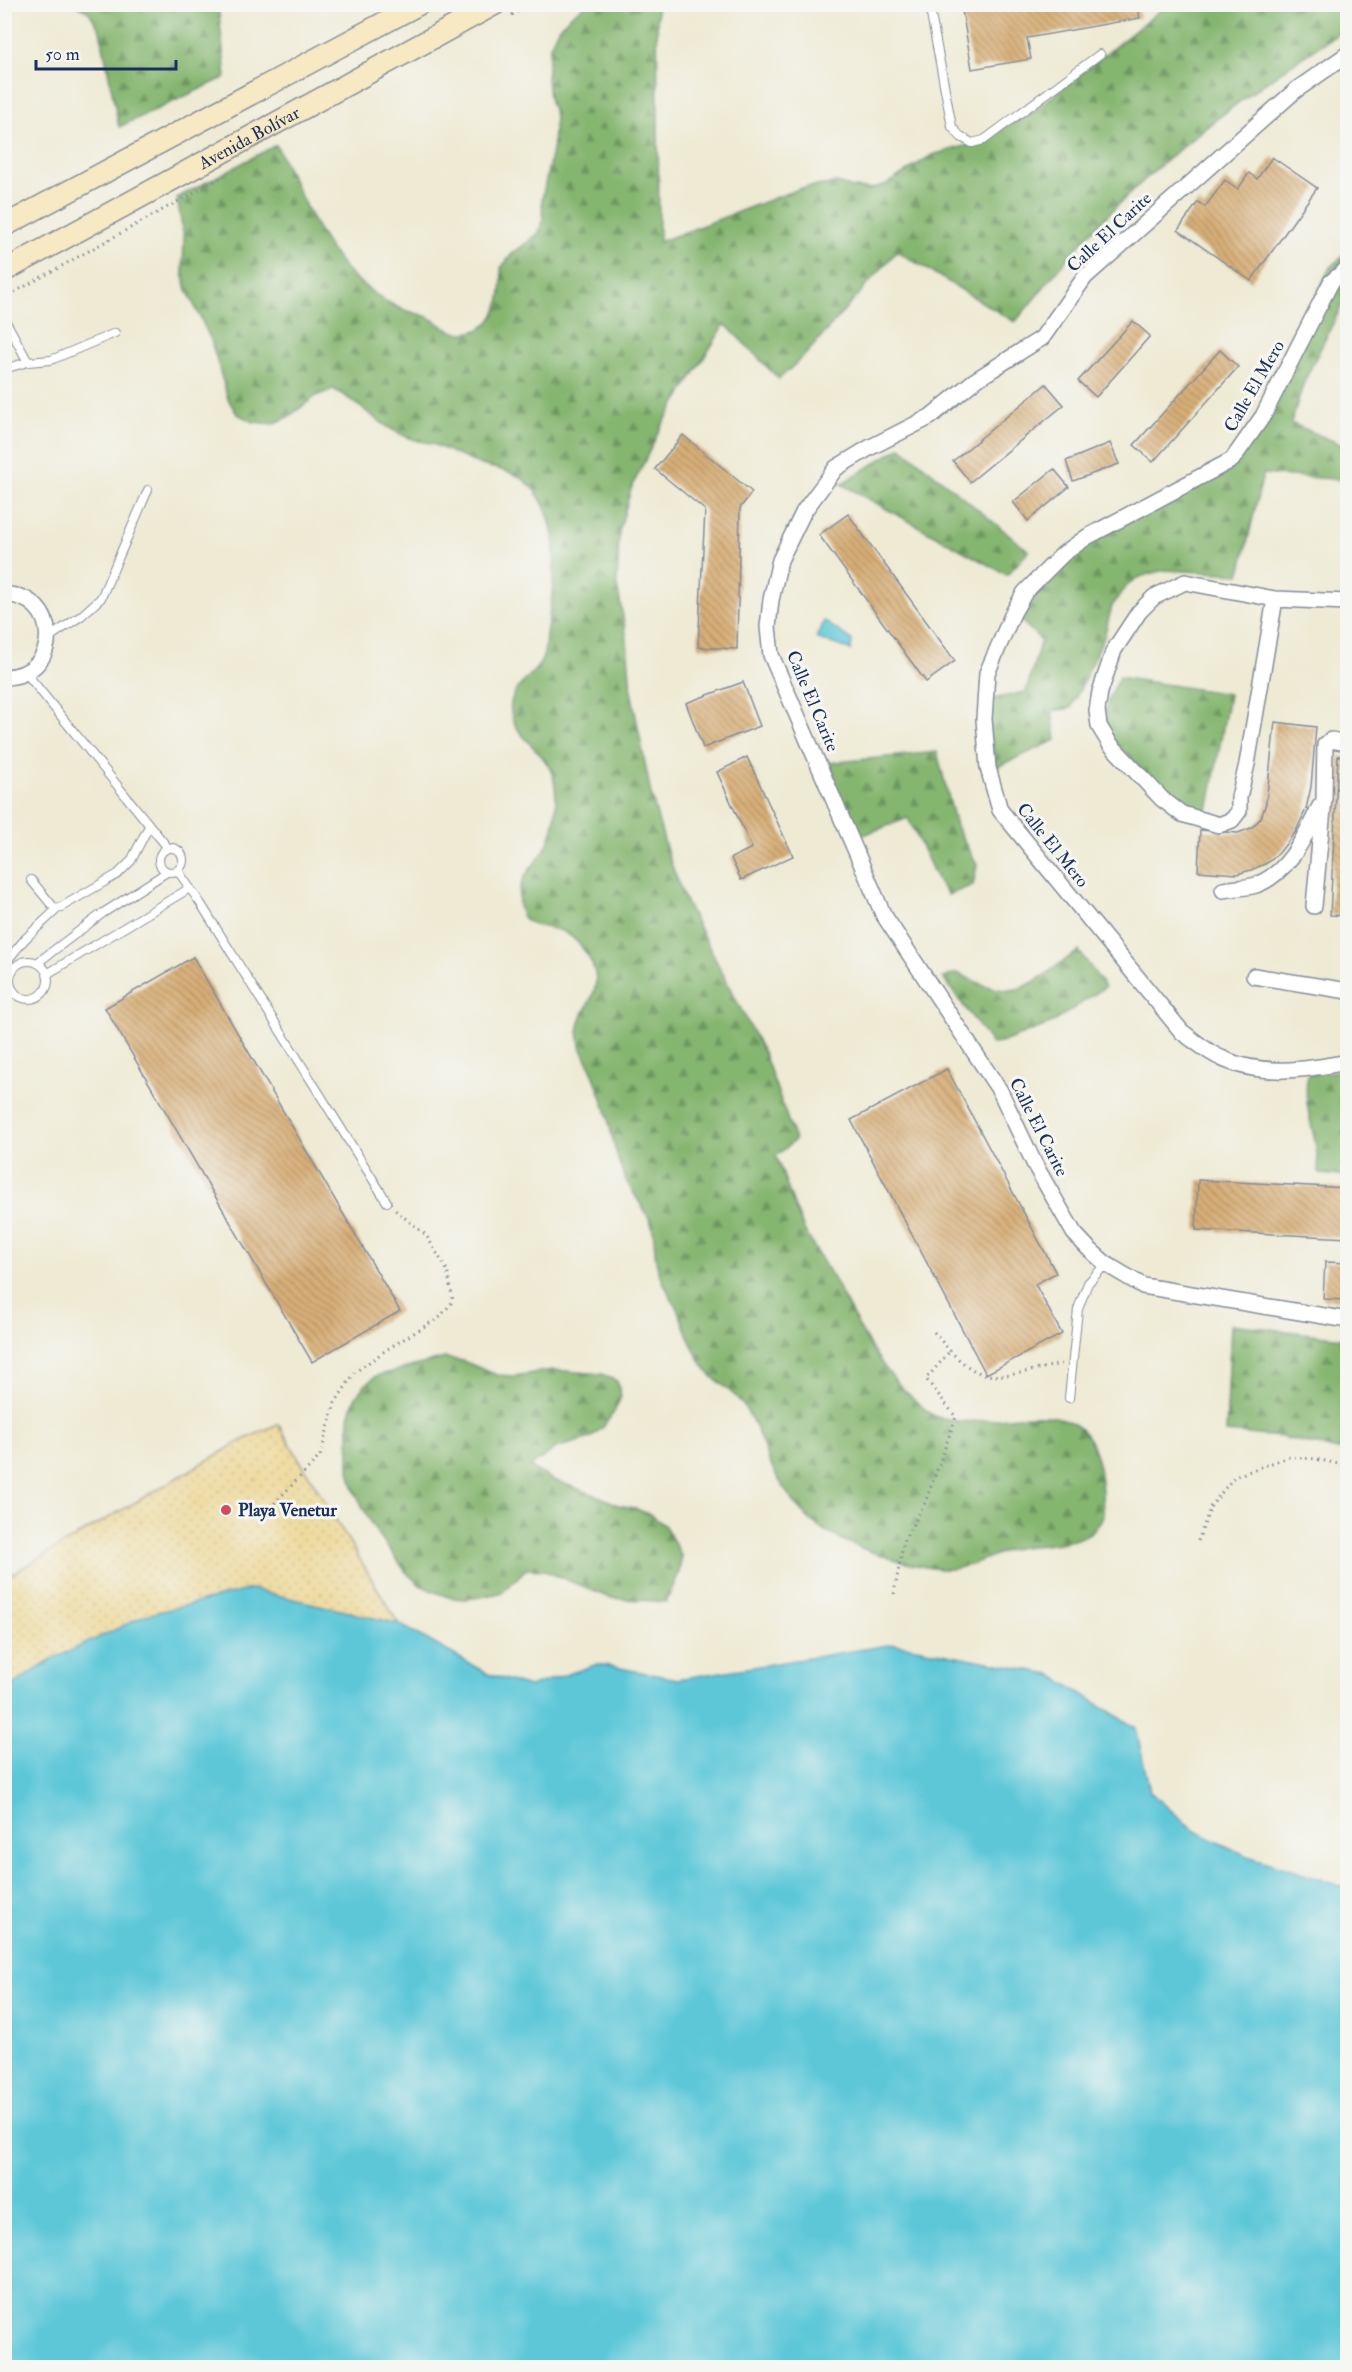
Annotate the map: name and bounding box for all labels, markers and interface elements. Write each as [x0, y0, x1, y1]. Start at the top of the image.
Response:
scale bar [36, 33, 176, 71]
text: 50 m [45, 43, 80, 66]
street label: Avenida Bolívar [194, 101, 304, 175]
street label: Calle El Carite [1062, 187, 1157, 277]
street label: Calle El Mero [1219, 336, 1290, 436]
street label: Calle El Carite [781, 647, 844, 756]
street label: Calle El Mero [1011, 798, 1094, 893]
street label: Calle El Carite [1004, 1074, 1073, 1181]
place label: Playa Venetur [238, 1499, 337, 1522]
marker: Playa Venetur [219, 1503, 233, 1517]

